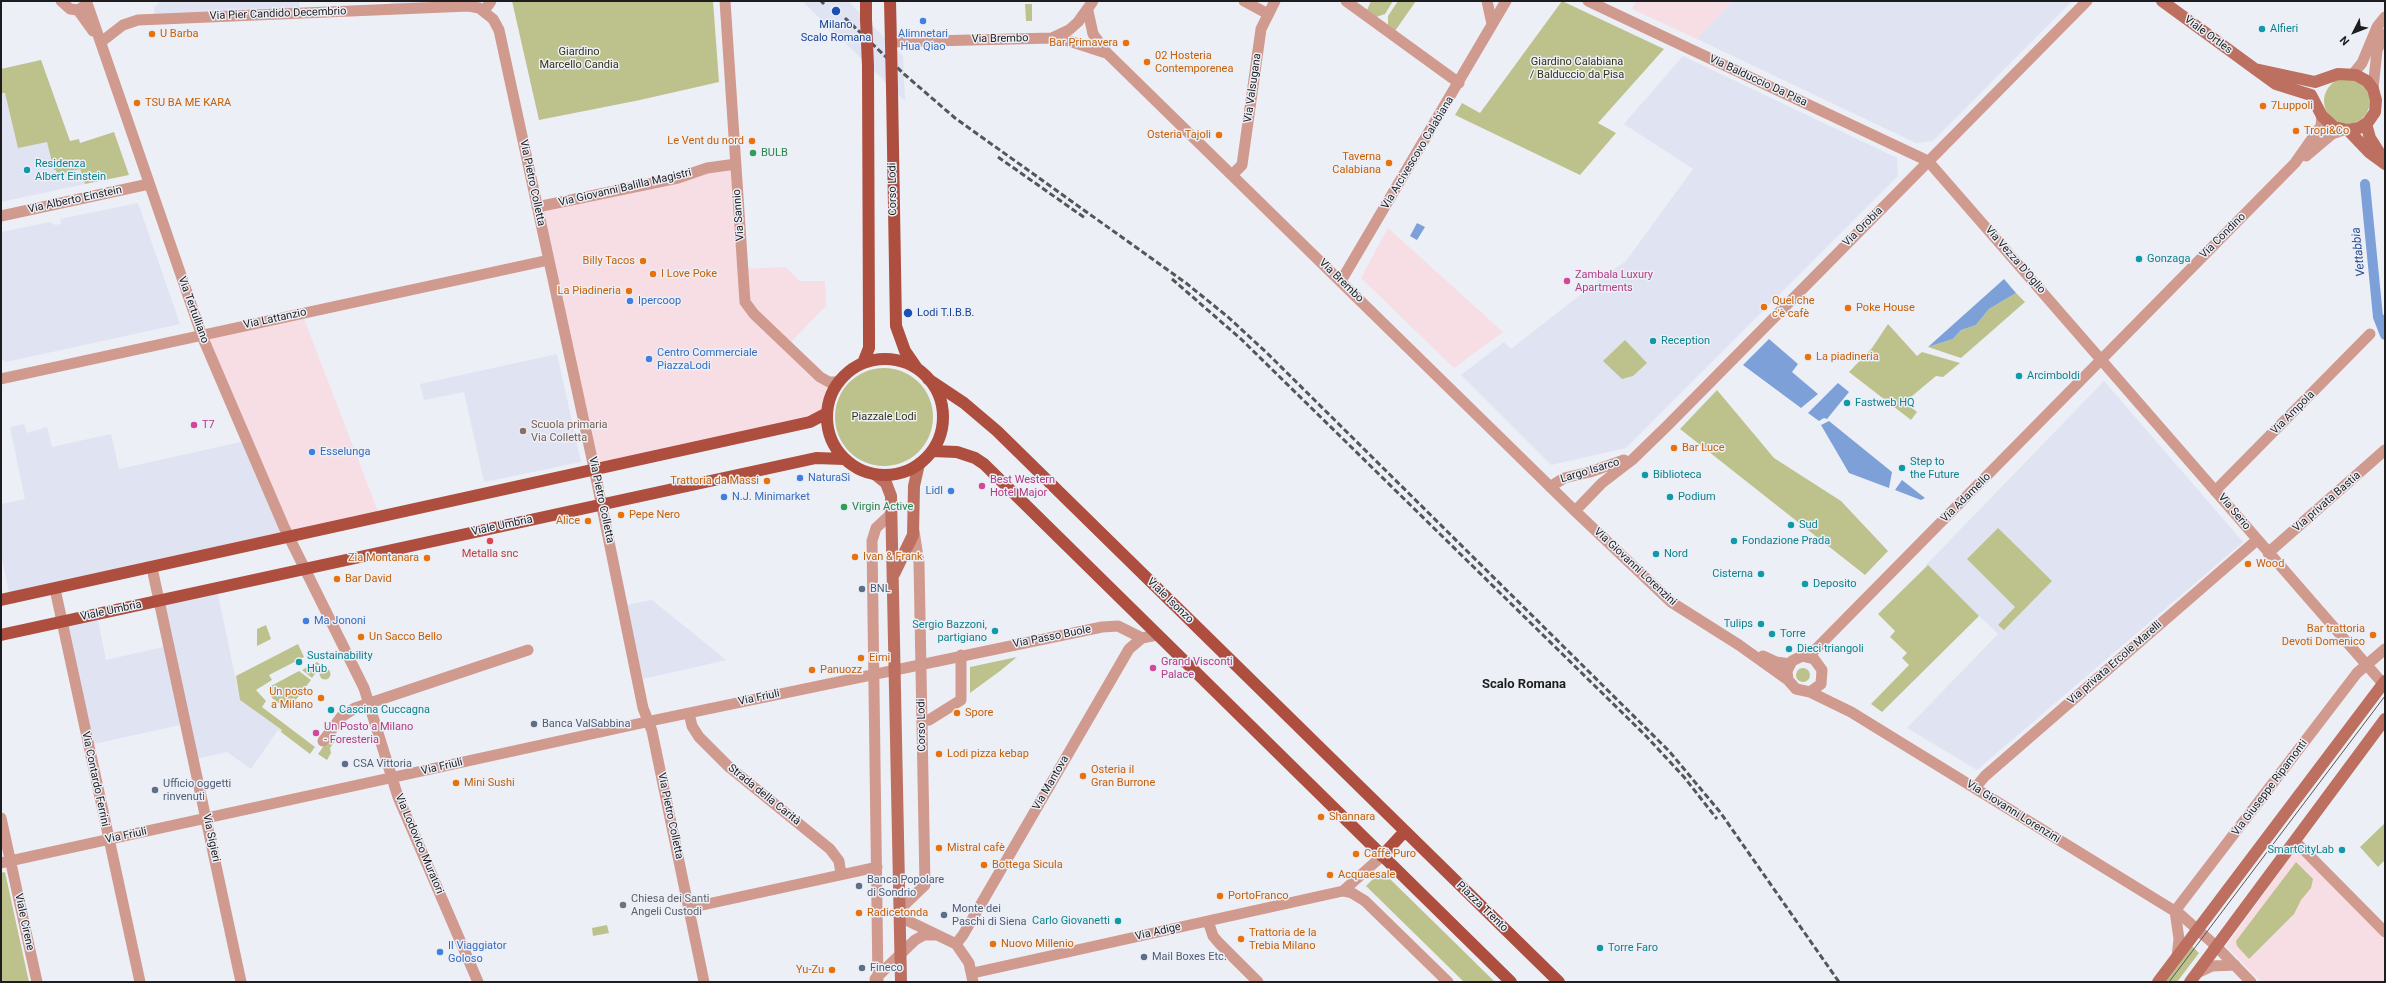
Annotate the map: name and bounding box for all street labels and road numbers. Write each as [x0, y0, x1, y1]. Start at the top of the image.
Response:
street label: Via Pier Candido Decembrio [209, 5, 347, 23]
street label: Viale Ortles [2181, 13, 2235, 57]
street label: Via Brembo [971, 32, 1029, 46]
street label: Via Balduccio Da Pisa [1707, 52, 1809, 110]
street label: Via Valsugana [1242, 53, 1264, 123]
street label: Via Arcivescovo Calabiana [1379, 94, 1457, 212]
street label: Via Pietro Colletta [516, 139, 548, 227]
street label: Corso Lodi [886, 162, 900, 216]
street label: Via Giovanni Balilla Magistri [557, 166, 693, 210]
street label: Via Alberto Einstein [27, 184, 123, 216]
street label: Via Sannio [731, 189, 747, 241]
street label: Via Orobia [1840, 204, 1886, 250]
street label: Via Condino [2197, 210, 2249, 262]
street label: Via Vezza D'Oglio [1982, 224, 2048, 296]
street label: Via Brembo [1316, 257, 1366, 305]
street label: Via Tertulliano [175, 275, 211, 345]
street label: Via Lattanzio [242, 306, 308, 332]
street label: Via Ampola [2268, 388, 2318, 438]
street label: Via Pietro Colletta [585, 456, 617, 544]
street label: Largo Isarco [1559, 456, 1621, 486]
street label: Via privata Bastia [2290, 469, 2364, 535]
street label: Via Adamello [1938, 470, 1994, 526]
street label: Via Serio [2215, 491, 2253, 533]
street label: Viale Umbria [470, 513, 534, 539]
street label: Via Giovanni Lorenzini [1591, 525, 1679, 609]
street label: Viale Isonzo [1144, 576, 1196, 626]
street label: Viale Umbria [79, 598, 143, 624]
street label: Via privata Ercole Marelli [2065, 618, 2165, 708]
street label: Via Passo Buole [1012, 623, 1092, 651]
street label: Via Friuli [737, 687, 781, 709]
street label: Corso Lodi [915, 698, 929, 752]
street label: Via Contardo Ferrini [78, 730, 112, 828]
street label: Via Giuseppe Ripamonti [2230, 737, 2310, 839]
street label: Via Mantova [1030, 753, 1072, 813]
street label: Via Friuli [420, 756, 464, 778]
street label: Strada della Carità [725, 762, 803, 828]
street label: Via Pietro Colletta [654, 772, 686, 860]
street label: Via Giovanni Lorenzini [1964, 778, 2062, 846]
street label: Via Lodovico Muratori [392, 792, 446, 896]
street label: Via Sigieri [199, 813, 223, 863]
street label: Via Friuli [104, 825, 148, 847]
street label: Piazza Trento [1453, 879, 1511, 935]
street label: Viale Cirene [12, 892, 36, 952]
street label: Via Adige [1134, 920, 1182, 944]

